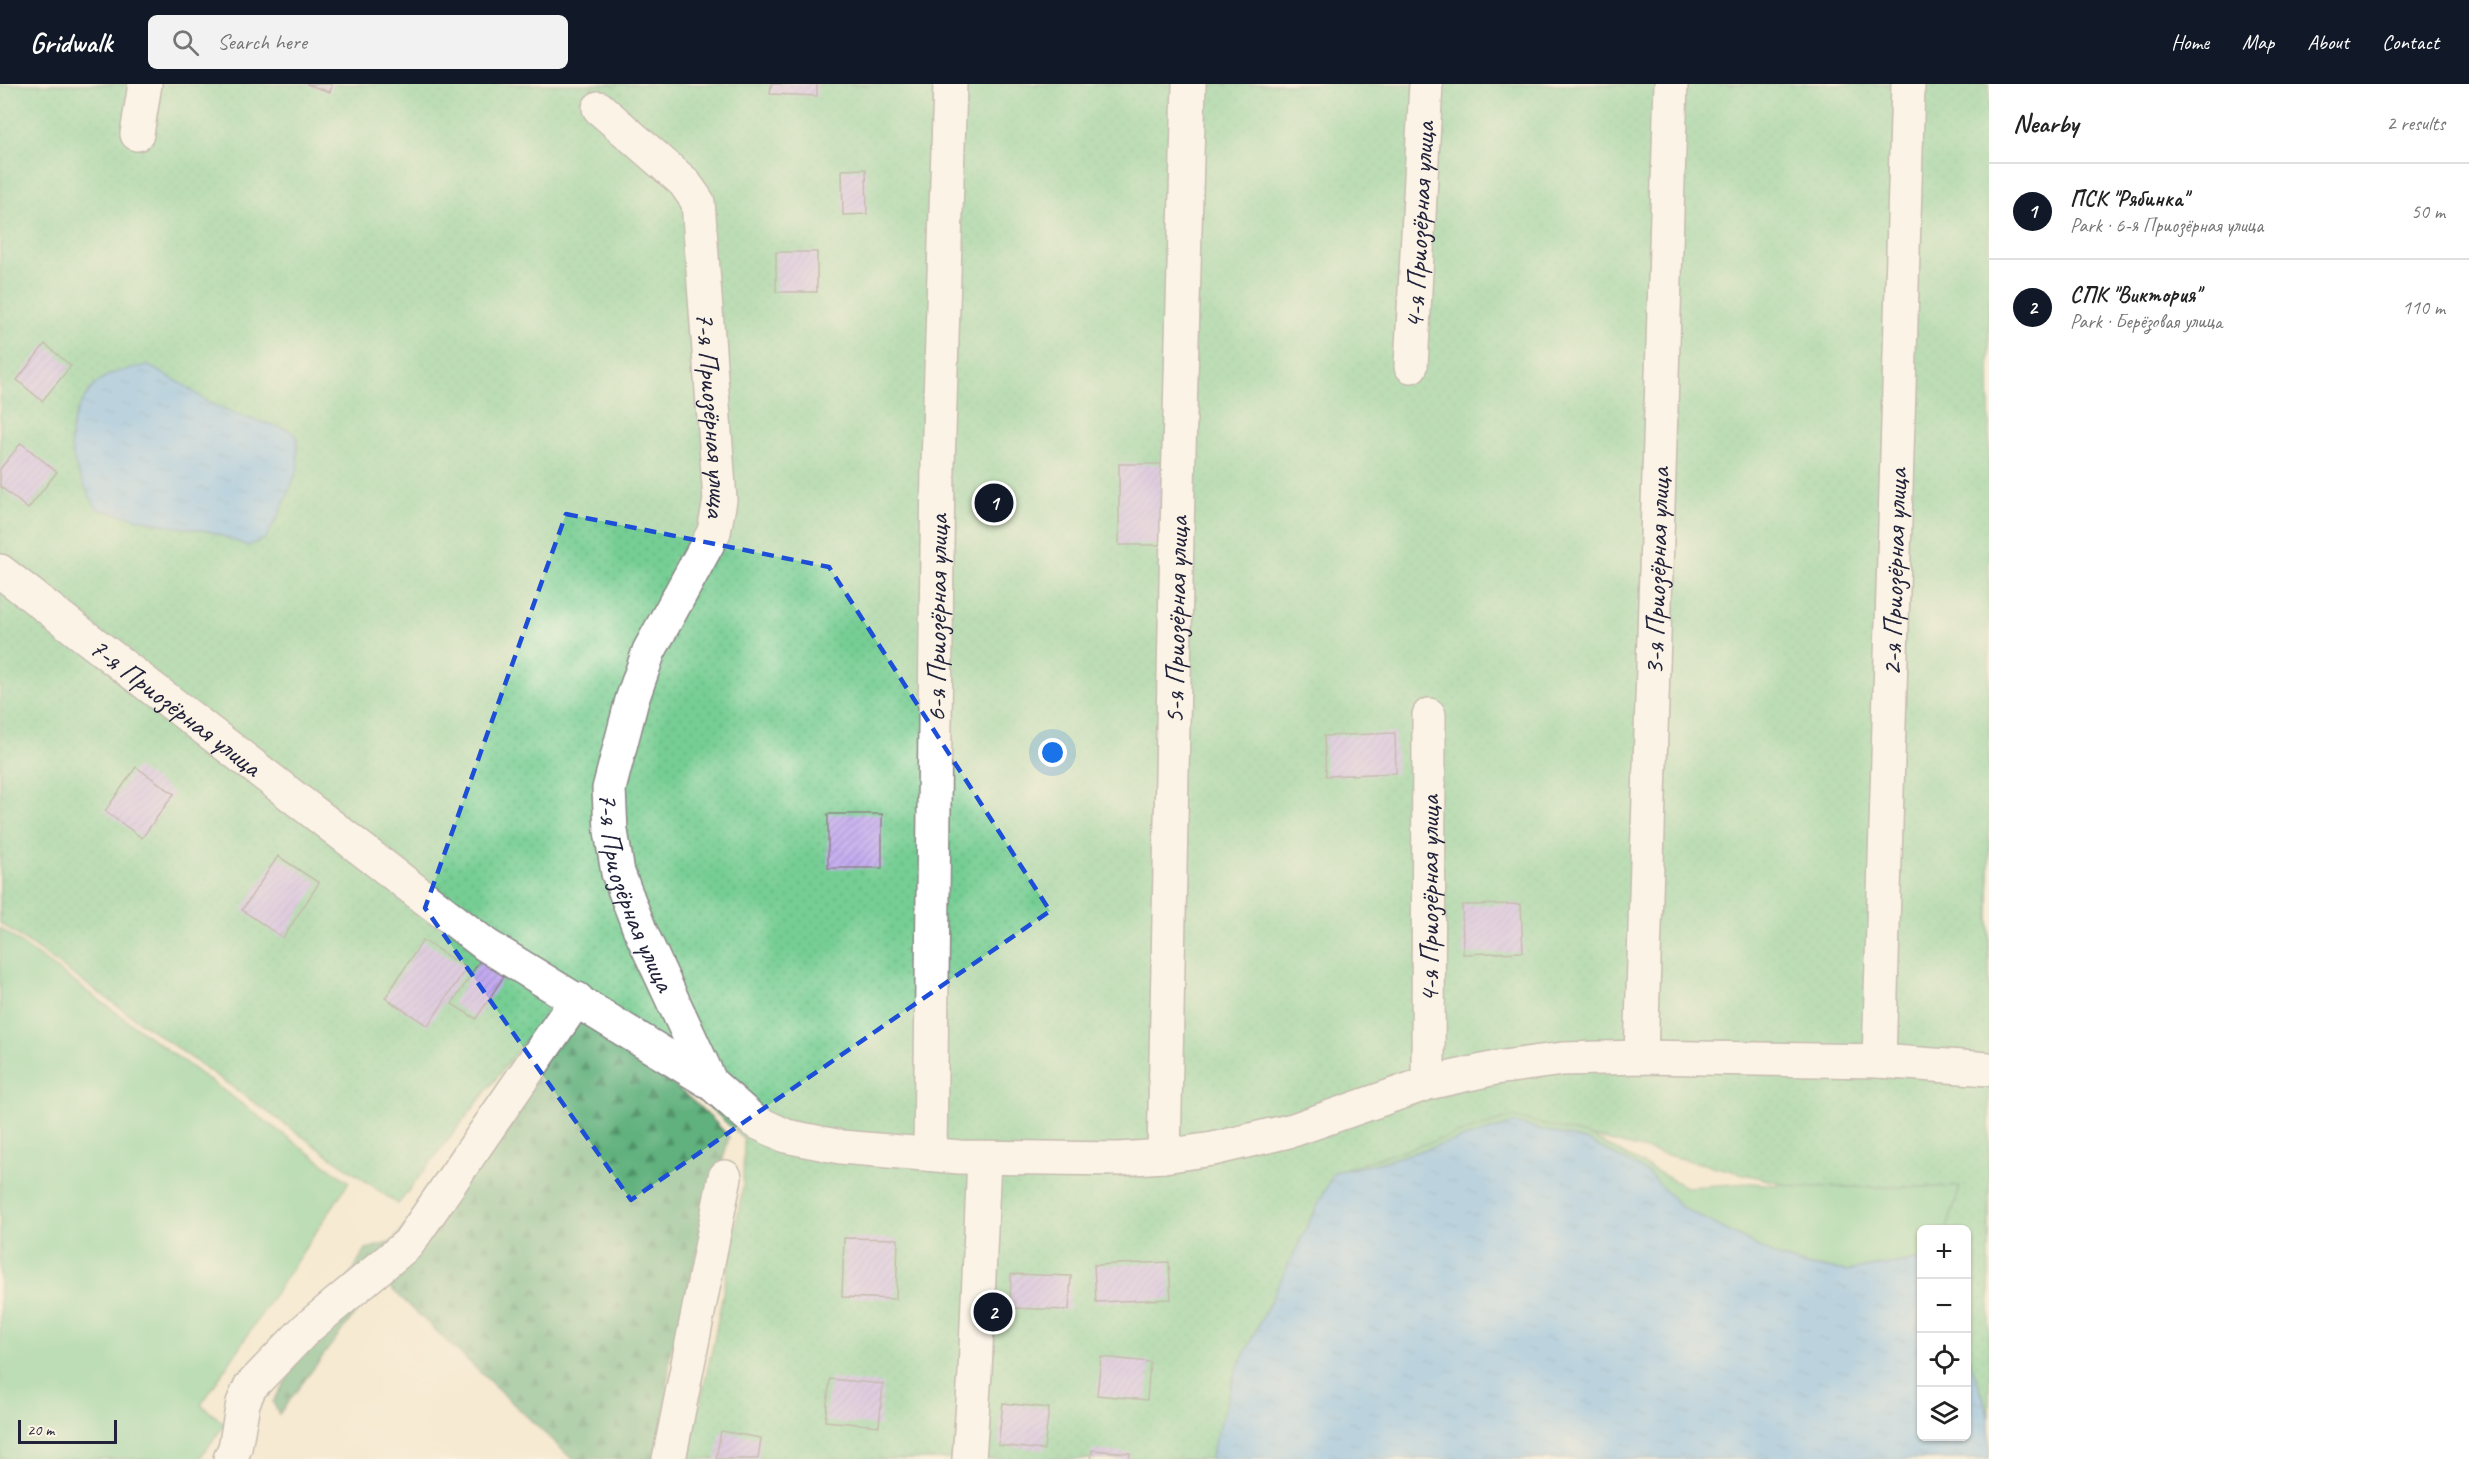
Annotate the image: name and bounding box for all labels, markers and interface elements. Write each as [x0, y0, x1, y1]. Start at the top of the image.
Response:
search box [148, 15, 568, 69]
text: Gridwalk [30, 25, 112, 60]
icon: search [169, 26, 202, 59]
text: Search here [217, 28, 307, 56]
text: Home [2171, 29, 2209, 55]
text: Map [2242, 29, 2274, 55]
text: About [2307, 29, 2349, 55]
text: Contact [2382, 29, 2439, 55]
text: Nearby [2013, 107, 2078, 140]
text: 2 results [2386, 111, 2445, 136]
street label: 4-я Приозёрная улица [1396, 119, 1442, 330]
text: ПСК "Рябинка" [2070, 185, 2188, 213]
text: 1 [2028, 199, 2037, 224]
text: 50 m [2411, 199, 2445, 224]
text: Park · 6-я Приозёрная улица [2070, 213, 2263, 238]
text: СПК "Виктория" [2070, 281, 2200, 309]
text: 2 [2028, 295, 2037, 320]
text: 110 m [2402, 295, 2445, 320]
text: Park · Берёзовая улица [2070, 309, 2222, 334]
street label: 7-я Приозёрная улица [689, 311, 738, 523]
street label: 3-я Приозёрная улица [1635, 465, 1677, 675]
street label: 2-я Приозёрная улица [1873, 466, 1914, 676]
pin: 1 [974, 480, 1014, 526]
street label: 6-я Приозёрная улица [918, 512, 955, 722]
street label: 5-я Приозёрная улица [1156, 514, 1195, 724]
street label: 7-я Приозёрная улица [83, 629, 270, 785]
your location [1038, 738, 1067, 767]
street label: 7-я Приозёрная улица [592, 792, 684, 998]
street label: 4-я Приозёрная улица [1411, 793, 1446, 1003]
map controls [1917, 1225, 1971, 1441]
button: + [1917, 1225, 1971, 1279]
button: − [1917, 1279, 1971, 1333]
pin: 2 [974, 1290, 1012, 1334]
button: locate [1917, 1333, 1971, 1387]
button: layers [1917, 1387, 1971, 1441]
scale bar [18, 1417, 117, 1444]
text: 20 m [27, 1420, 54, 1440]

